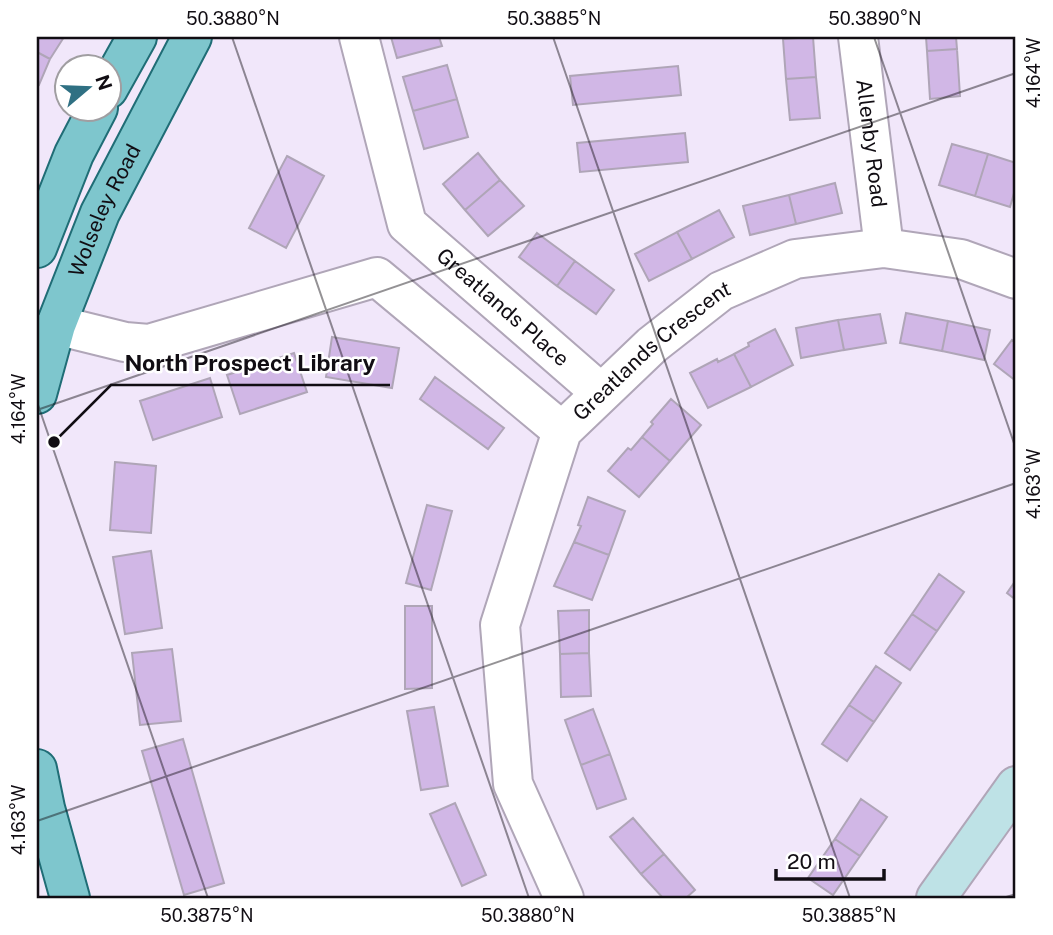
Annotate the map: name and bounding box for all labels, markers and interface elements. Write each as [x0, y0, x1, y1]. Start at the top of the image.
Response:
text: 50.3880°N [186, 8, 280, 29]
text: 50.3885°N [507, 8, 601, 29]
text: 50.3890°N [828, 8, 922, 29]
text: 4.164°W [1023, 38, 1044, 108]
north arrow [52, 52, 122, 122]
text: N [91, 72, 117, 93]
street label: Allenby Road [851, 77, 892, 209]
street label: Wolseley Road [63, 140, 146, 280]
street label: Greatlands Place [432, 243, 574, 371]
street label: Greatlands Crescent [568, 275, 734, 426]
callout: North Prospect Library [111, 341, 390, 385]
text: North Prospect Library [124, 349, 376, 376]
text: 4.164°W [8, 374, 29, 444]
text: 4.163°W [1023, 449, 1044, 519]
text: 4.163°W [8, 785, 29, 855]
scale bar [776, 837, 885, 881]
text: 20 m [787, 849, 836, 874]
text: 50.3875°N [160, 905, 254, 926]
text: 50.3880°N [481, 905, 575, 926]
text: 50.3885°N [802, 905, 896, 926]

